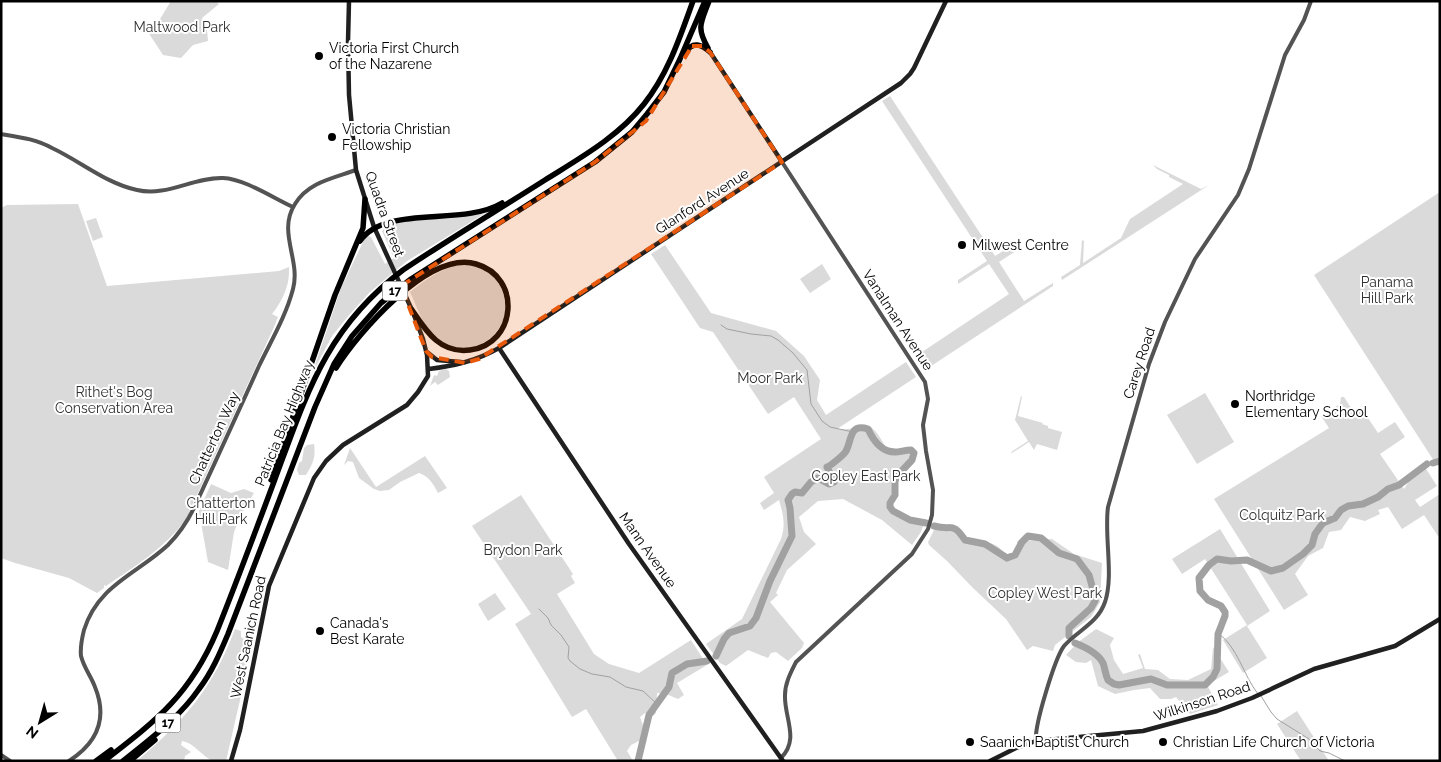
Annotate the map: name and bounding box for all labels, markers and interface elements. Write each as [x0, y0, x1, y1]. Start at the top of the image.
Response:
park label: Maltwood Park [134, 19, 231, 35]
place label: Victoria First Church of the Nazarene [329, 40, 459, 72]
marker: Victoria First Church of the Nazarene [313, 50, 325, 62]
place label: Victoria Christian Fellowship [342, 121, 450, 153]
marker: Victoria Christian Fellowship [326, 131, 338, 143]
street label: Glanford Avenue [652, 165, 752, 237]
street label: Quadra Street [362, 169, 408, 259]
place label: Milwest Centre [972, 237, 1069, 253]
marker: Milwest Centre [956, 239, 968, 251]
street label: Vanalman Avenue [859, 267, 937, 373]
park label: Panama Hill Park [1361, 274, 1414, 306]
road number: 17 [382, 282, 408, 300]
street label: Carey Road [1120, 325, 1158, 401]
street label: Patricia Bay Highway [251, 357, 317, 488]
park label: Moor Park [737, 370, 803, 386]
park label: Rithet's Bog Conservation Area [55, 384, 173, 416]
place label: Northridge Elementary School [1245, 388, 1368, 420]
street label: Chatterton Way [185, 389, 243, 487]
marker: Northridge Elementary School [1229, 398, 1241, 410]
park label: Copley East Park [812, 468, 921, 484]
park label: Chatterton Hill Park [187, 495, 255, 527]
park label: Colquitz Park [1239, 507, 1325, 523]
street label: Mann Avenue [616, 509, 680, 591]
park label: Brydon Park [484, 542, 563, 558]
street label: West Saanich Road [227, 574, 269, 700]
park label: Copley West Park [988, 585, 1103, 601]
place label: Canada's Best Karate [330, 615, 404, 647]
marker: Canada's Best Karate [314, 625, 326, 637]
street label: Wilkinson Road [1152, 678, 1252, 724]
north arrow [15, 697, 65, 747]
road number: 17 [156, 714, 180, 732]
text: N [23, 723, 41, 742]
place label: Saanich Baptist Church [980, 734, 1129, 750]
place label: Christian Life Church of Victoria [1173, 734, 1375, 750]
marker: Saanich Baptist Church [964, 736, 976, 748]
marker: Christian Life Church of Victoria [1157, 736, 1169, 748]

